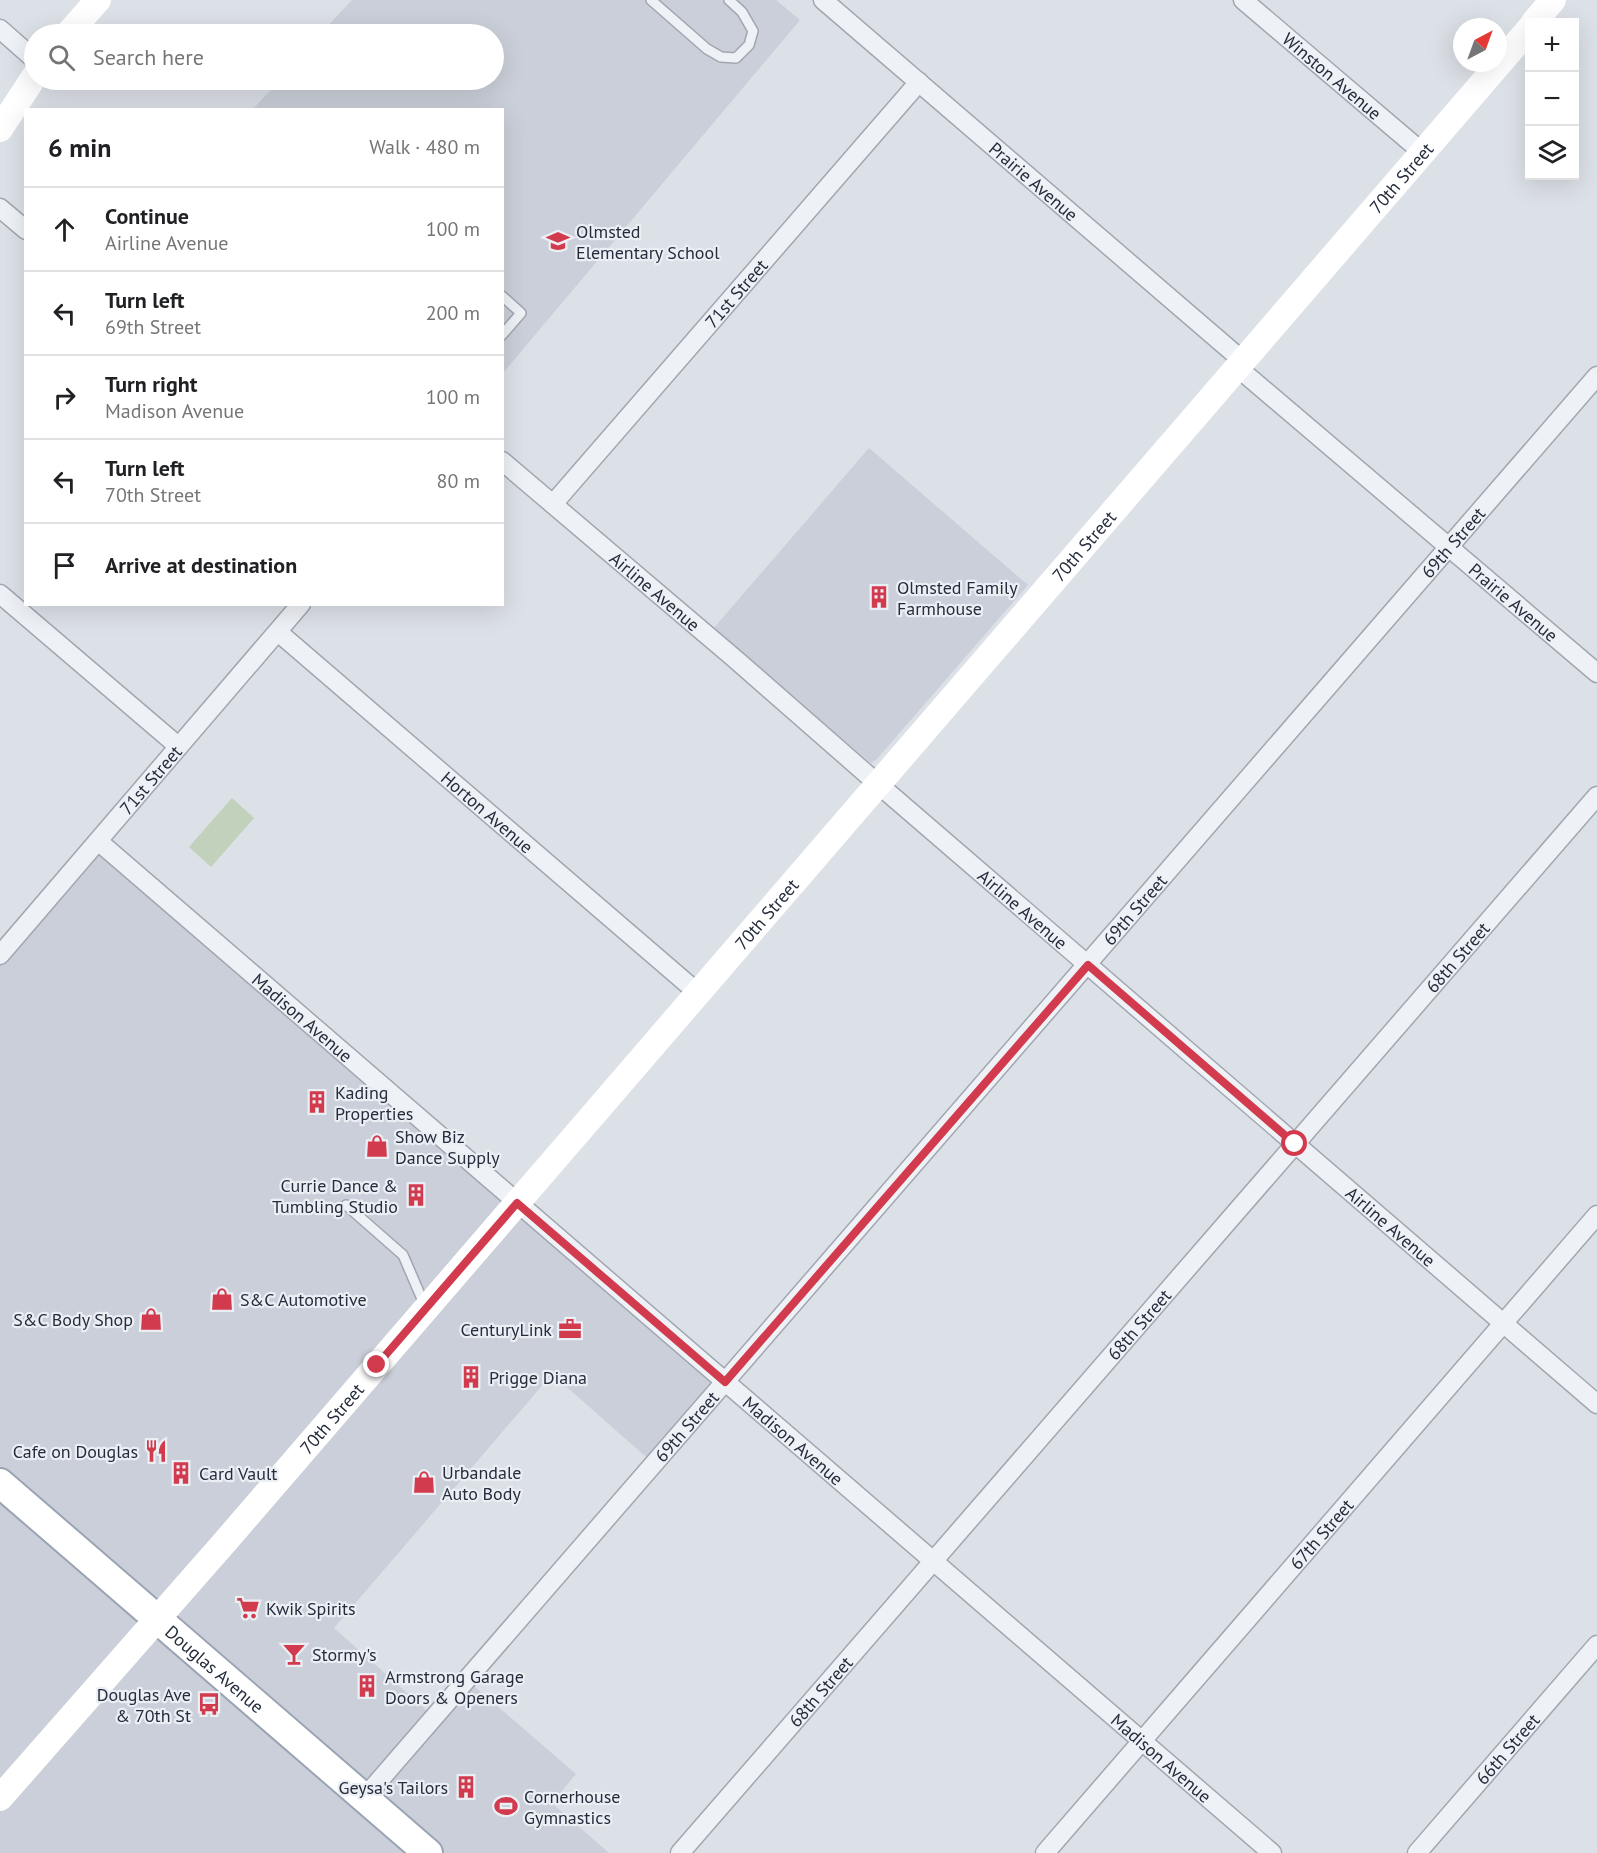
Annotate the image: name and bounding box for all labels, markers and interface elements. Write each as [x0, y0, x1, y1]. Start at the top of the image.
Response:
north arrow [1453, 18, 1507, 72]
map controls [1525, 18, 1579, 180]
button: + [1525, 18, 1579, 72]
search box [24, 24, 504, 90]
street label: Winston Avenue [1278, 27, 1387, 124]
icon: search [45, 41, 78, 74]
text: Search here [93, 43, 204, 71]
button: − [1525, 72, 1579, 126]
button: layers [1525, 126, 1579, 180]
text: 6 min [48, 131, 111, 164]
text: Walk · 480 m [369, 134, 480, 160]
street label: Prairie Avenue [985, 137, 1083, 226]
street label: 70th Street [1364, 137, 1438, 218]
text: Continue [105, 202, 189, 230]
icon: ahead [48, 213, 81, 246]
text: 100 m [426, 216, 480, 242]
place label: Olmsted Elementary School [576, 220, 720, 264]
school or university icon: Olmsted Elementary School [545, 228, 571, 254]
text: Airline Avenue [105, 230, 228, 256]
street label: 71st Street [700, 254, 772, 333]
text: Turn left [105, 286, 185, 314]
icon: left [48, 297, 81, 330]
text: 200 m [426, 300, 480, 326]
text: 69th Street [105, 314, 201, 340]
text: Turn right [105, 370, 197, 398]
icon: right [48, 381, 81, 414]
text: 100 m [426, 384, 480, 410]
text: Madison Avenue [105, 398, 244, 424]
text: Turn left [105, 454, 185, 482]
icon: left [48, 465, 81, 498]
text: 80 m [437, 468, 480, 494]
text: 70th Street [105, 482, 201, 508]
street label: 69th Street [1416, 502, 1490, 582]
street label: 70th Street [1047, 506, 1121, 586]
street label: Airline Avenue [605, 546, 705, 636]
icon: arrive [48, 549, 81, 582]
text: Arrive at destination [105, 551, 297, 579]
street label: Prairie Avenue [1464, 558, 1563, 646]
place label: Olmsted Family Farmhouse [897, 576, 1018, 620]
building icon: Olmsted Family Farmhouse [866, 584, 892, 610]
street label: 71st Street [114, 740, 186, 819]
street label: Horton Avenue [436, 766, 538, 858]
street label: Airline Avenue [973, 864, 1072, 954]
street label: 69th Street [1097, 869, 1171, 950]
street label: 70th Street [729, 874, 803, 954]
street label: 68th Street [1420, 917, 1494, 997]
street label: Madison Avenue [248, 968, 357, 1067]
place label: Kading Properties [335, 1081, 413, 1125]
building icon: Kading Properties [304, 1089, 330, 1115]
place label: Show Biz Dance Supply [395, 1125, 500, 1169]
route start [1281, 1130, 1307, 1156]
shop icon: Show Biz Dance Supply [364, 1133, 390, 1159]
place label: Currie Dance & Tumbling Studio [272, 1174, 398, 1218]
street label: Airline Avenue [1341, 1181, 1441, 1271]
building icon: Currie Dance & Tumbling Studio [403, 1182, 429, 1208]
street label: 68th Street [1102, 1284, 1176, 1364]
shop icon: S&C Automotive [209, 1286, 235, 1312]
place label: S&C Automotive [240, 1288, 367, 1311]
shop icon: S&C Body Shop [138, 1306, 164, 1332]
place label: S&C Body Shop [13, 1308, 133, 1331]
office icon: CenturyLink [557, 1316, 583, 1342]
place label: CenturyLink [460, 1318, 552, 1341]
route end [363, 1351, 389, 1377]
building icon: Prigge Diana [458, 1364, 484, 1390]
place label: Prigge Diana [489, 1366, 587, 1389]
street label: 70th Street [295, 1378, 368, 1459]
street label: 69th Street [649, 1386, 723, 1466]
street label: Madison Avenue [738, 1391, 848, 1490]
restaurant icon: Cafe on Douglas [143, 1438, 169, 1464]
place label: Cafe on Douglas [13, 1440, 138, 1463]
building icon: Card Vault [168, 1460, 194, 1486]
place label: Urbandale Auto Body [442, 1461, 521, 1505]
place label: Card Vault [199, 1462, 277, 1485]
shop icon: Urbandale Auto Body [411, 1469, 437, 1495]
street label: 67th Street [1284, 1494, 1358, 1574]
supermarket icon: Kwik Spirits [235, 1595, 261, 1621]
place label: Kwik Spirits [266, 1597, 356, 1620]
street label: Douglas Avenue [161, 1620, 269, 1718]
bar icon: Stormy's [281, 1641, 307, 1667]
place label: Stormy's [312, 1643, 377, 1666]
street label: 68th Street [783, 1651, 857, 1732]
place label: Armstrong Garage Doors & Openers [385, 1665, 524, 1709]
building icon: Armstrong Garage Doors & Openers [354, 1673, 380, 1699]
place label: Douglas Ave & 70th St [97, 1683, 191, 1727]
bus stop icon: Douglas Ave & 70th St [196, 1691, 222, 1717]
street label: Madison Avenue [1106, 1708, 1216, 1807]
street label: 66th Street [1470, 1708, 1544, 1789]
building icon: Geysa's Tailors [453, 1774, 479, 1800]
place label: Geysa's Tailors [338, 1776, 448, 1799]
place label: Cornerhouse Gymnastics [524, 1785, 620, 1829]
sports icon: Cornerhouse Gymnastics [493, 1793, 519, 1819]

